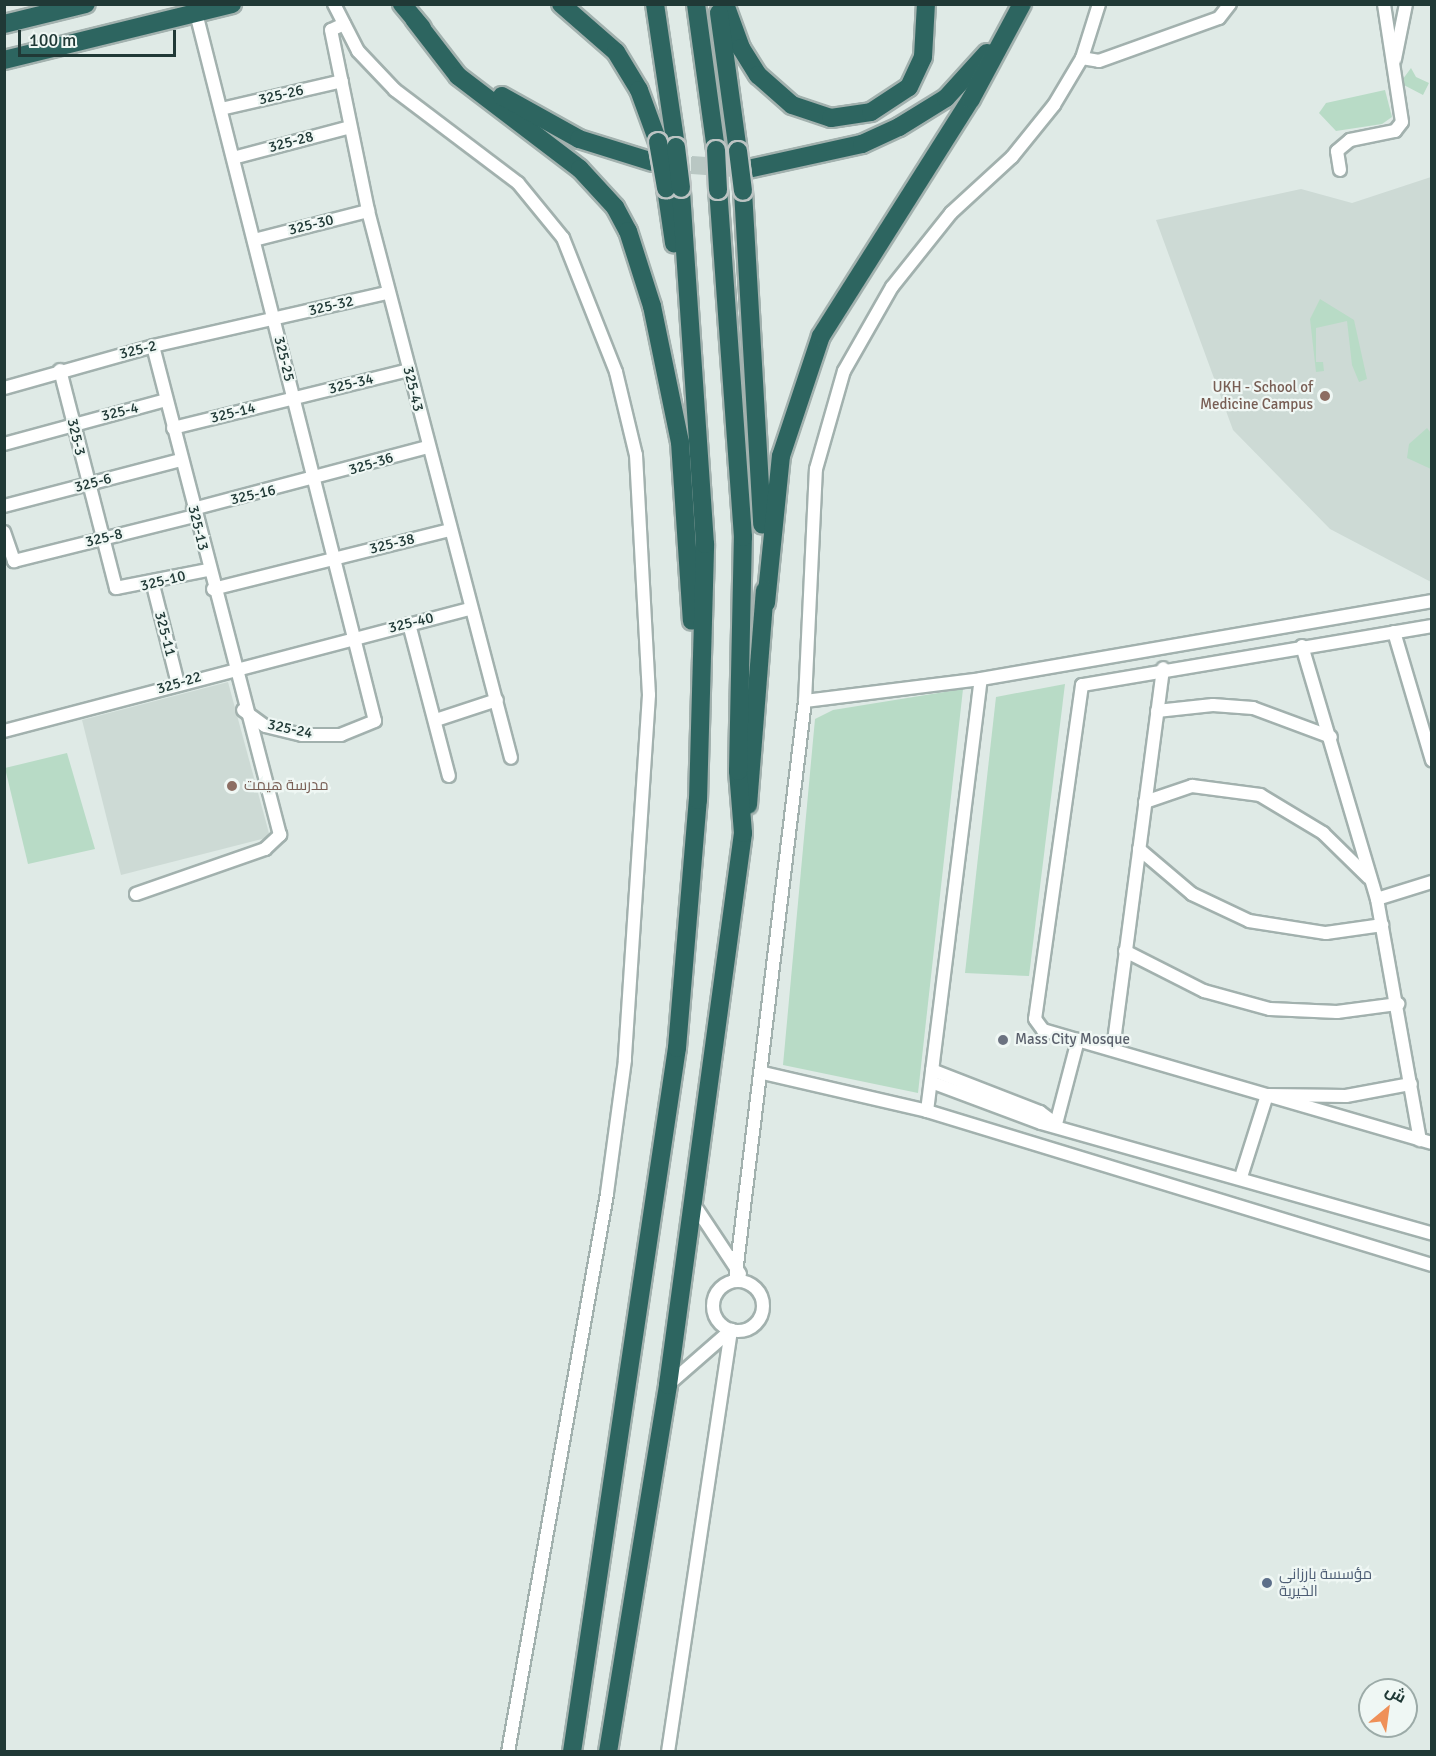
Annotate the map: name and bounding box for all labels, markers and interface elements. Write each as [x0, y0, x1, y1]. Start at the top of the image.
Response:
scale bar [21, 18, 178, 56]
text: 100 m [29, 29, 76, 51]
street label: 325-26 [257, 81, 305, 109]
street label: 325-28 [267, 127, 315, 157]
street label: 325-30 [287, 211, 335, 239]
street label: 325-32 [307, 292, 355, 320]
street label: 325-25 [270, 335, 298, 383]
street label: 325-2 [118, 337, 158, 363]
street label: 325-43 [399, 365, 427, 413]
street label: 325-34 [327, 370, 375, 398]
place label: UKH - School of Medicine Campus [1200, 378, 1313, 413]
marker: UKH - School of Medicine Campus [1318, 389, 1332, 403]
street label: 325-4 [100, 399, 140, 425]
street label: 325-14 [209, 399, 257, 427]
street label: 325-3 [63, 417, 89, 457]
street label: 325-36 [346, 449, 396, 479]
street label: 325-6 [72, 469, 114, 497]
street label: 325-16 [229, 481, 277, 509]
street label: 325-13 [184, 504, 212, 552]
street label: 325-8 [84, 525, 124, 551]
street label: 325-38 [368, 530, 416, 558]
street label: 325-10 [139, 567, 187, 595]
street label: 325-40 [387, 609, 435, 637]
street label: 325-11 [150, 610, 180, 658]
street label: 325-22 [154, 668, 204, 698]
street label: 325-24 [266, 715, 314, 743]
place label: مدرسة هيمت [244, 777, 329, 795]
marker: مدرسة هيمت [225, 779, 239, 793]
place label: Mass City Mosque [1015, 1031, 1130, 1049]
marker: Mass City Mosque [996, 1033, 1010, 1047]
place label: مؤسسة بارزانی الخیریة [1279, 1565, 1372, 1600]
marker: مؤسسة بارزانی الخیریة [1260, 1576, 1274, 1590]
north arrow [1358, 1678, 1418, 1738]
text: ش [1382, 1680, 1410, 1708]

